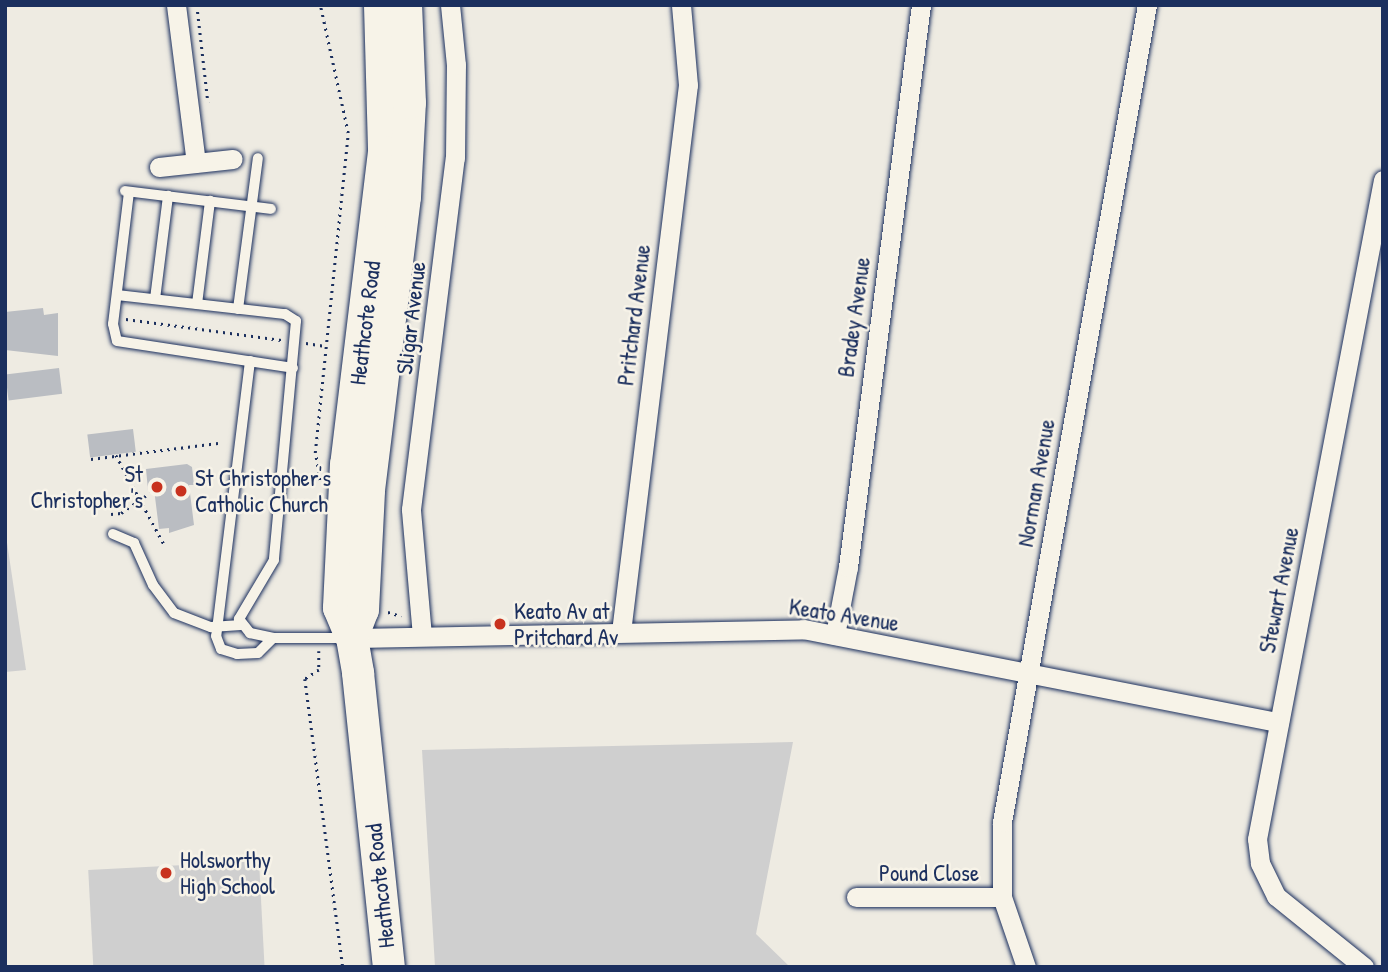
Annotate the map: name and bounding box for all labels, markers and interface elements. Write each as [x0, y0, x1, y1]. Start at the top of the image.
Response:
street label: Pritchard Avenue [612, 243, 656, 387]
street label: Bradey Avenue [832, 255, 876, 379]
street label: Heathcote Road [344, 259, 386, 387]
street label: Sligar Avenue [390, 260, 432, 376]
street label: Norman Avenue [1011, 417, 1061, 549]
place label: St Christopher's [31, 460, 143, 514]
place label: St Christopher's Catholic Church [195, 464, 331, 518]
marker: St Christopher's [149, 479, 165, 495]
marker: St Christopher's Catholic Church [173, 483, 189, 499]
street label: Stewart Avenue [1253, 525, 1305, 655]
street label: Keato Avenue [787, 593, 901, 637]
place label: Keato Av at Pritchard Av [514, 597, 618, 651]
marker: Keato Av at Pritchard Av [492, 616, 508, 632]
street label: Heathcote Road [360, 823, 400, 949]
place label: Holsworthy High School [180, 846, 275, 900]
street label: Pound Close [879, 859, 979, 887]
marker: Holsworthy High School [158, 865, 174, 881]

